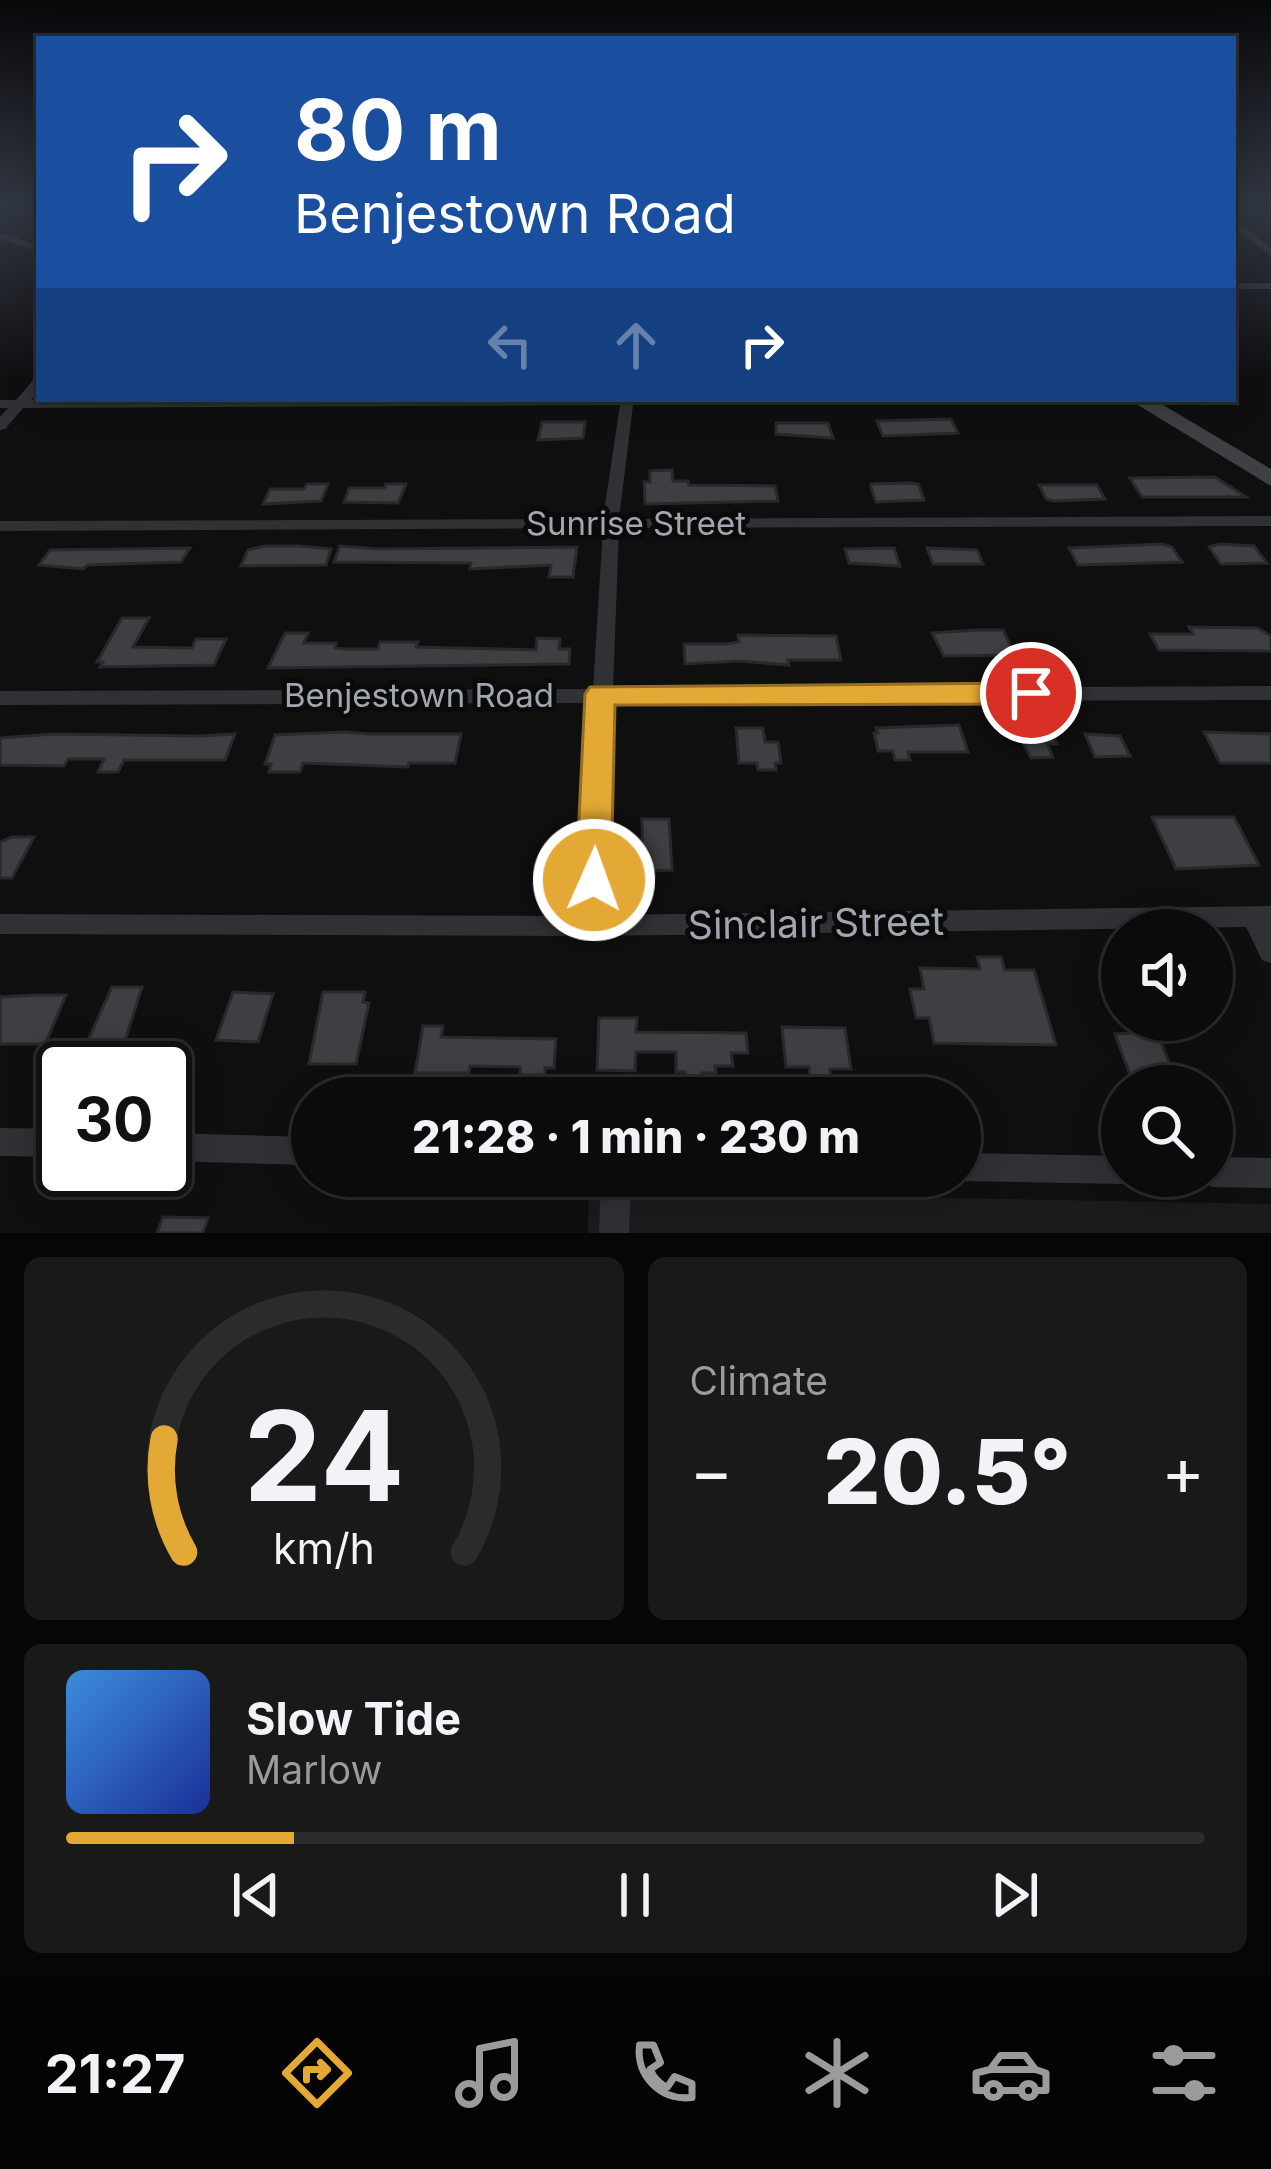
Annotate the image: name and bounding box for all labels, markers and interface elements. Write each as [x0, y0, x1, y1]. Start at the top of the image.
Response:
text: 80 m [294, 79, 502, 180]
icon: right [96, 84, 252, 240]
text: Benjestown Road [294, 181, 736, 246]
icon: left [477, 312, 543, 378]
icon: ahead [603, 312, 669, 378]
icon: right [729, 312, 795, 378]
street label: Sunrise Street [526, 503, 746, 543]
pin [980, 642, 1082, 744]
icon: arrive [998, 660, 1064, 726]
street label: Benjestown Road [284, 675, 554, 715]
position arrow [531, 817, 657, 943]
street label: Sinclair Street [687, 897, 945, 948]
map controls [1101, 909, 1233, 1197]
button: sound [1101, 909, 1233, 1041]
speed limit sign: 30 [36, 1041, 192, 1197]
button: search [1101, 1065, 1233, 1197]
text: 21:28 · 1 min · 230 m [412, 1109, 860, 1164]
text: Climate [690, 1357, 828, 1404]
text: 24 [243, 1380, 404, 1531]
text: 20.5° [823, 1417, 1071, 1526]
text: − [690, 1431, 733, 1511]
text: + [1161, 1431, 1205, 1511]
text: km/h [273, 1521, 375, 1573]
text: Slow Tide [246, 1691, 461, 1746]
text: Marlow [246, 1746, 382, 1793]
icon: previous [223, 1862, 289, 1928]
icon: pause [602, 1862, 668, 1928]
icon: next [982, 1862, 1048, 1928]
icon: directions [275, 2031, 359, 2115]
icon: music [448, 2031, 532, 2115]
icon: phone [622, 2031, 706, 2115]
icon: climate [795, 2031, 879, 2115]
icon: car [969, 2031, 1053, 2115]
icon: filters [1142, 2031, 1226, 2115]
text: 21:27 [45, 2041, 185, 2106]

